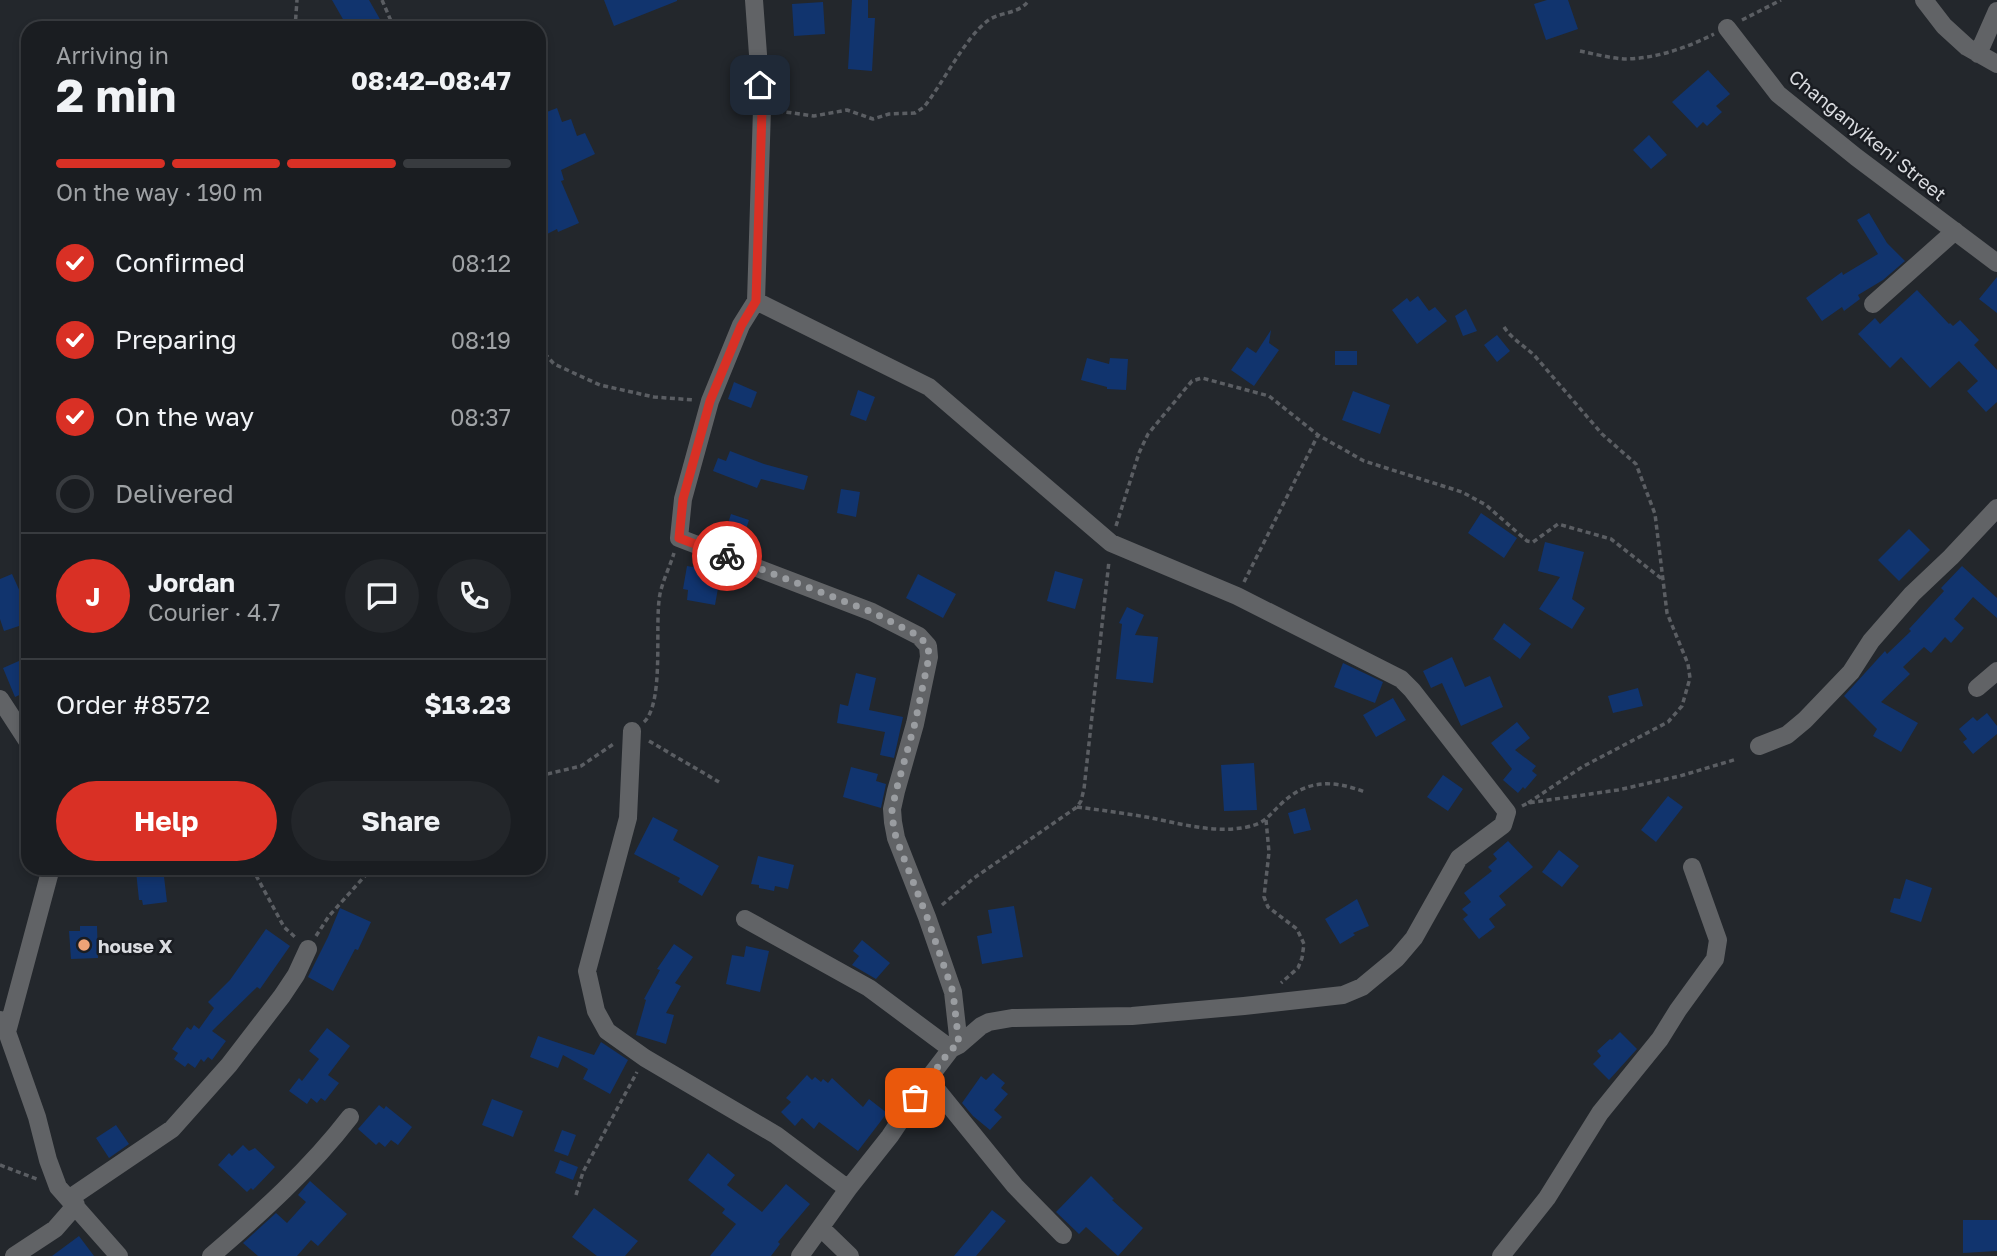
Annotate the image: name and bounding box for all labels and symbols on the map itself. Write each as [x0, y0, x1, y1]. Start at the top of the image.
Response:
pin [730, 55, 790, 115]
street label: Changanyikeni Street [1785, 65, 1951, 205]
courier [692, 521, 762, 591]
place label: house X [98, 934, 173, 957]
marker: house X [76, 937, 92, 953]
pin [885, 1068, 945, 1128]

